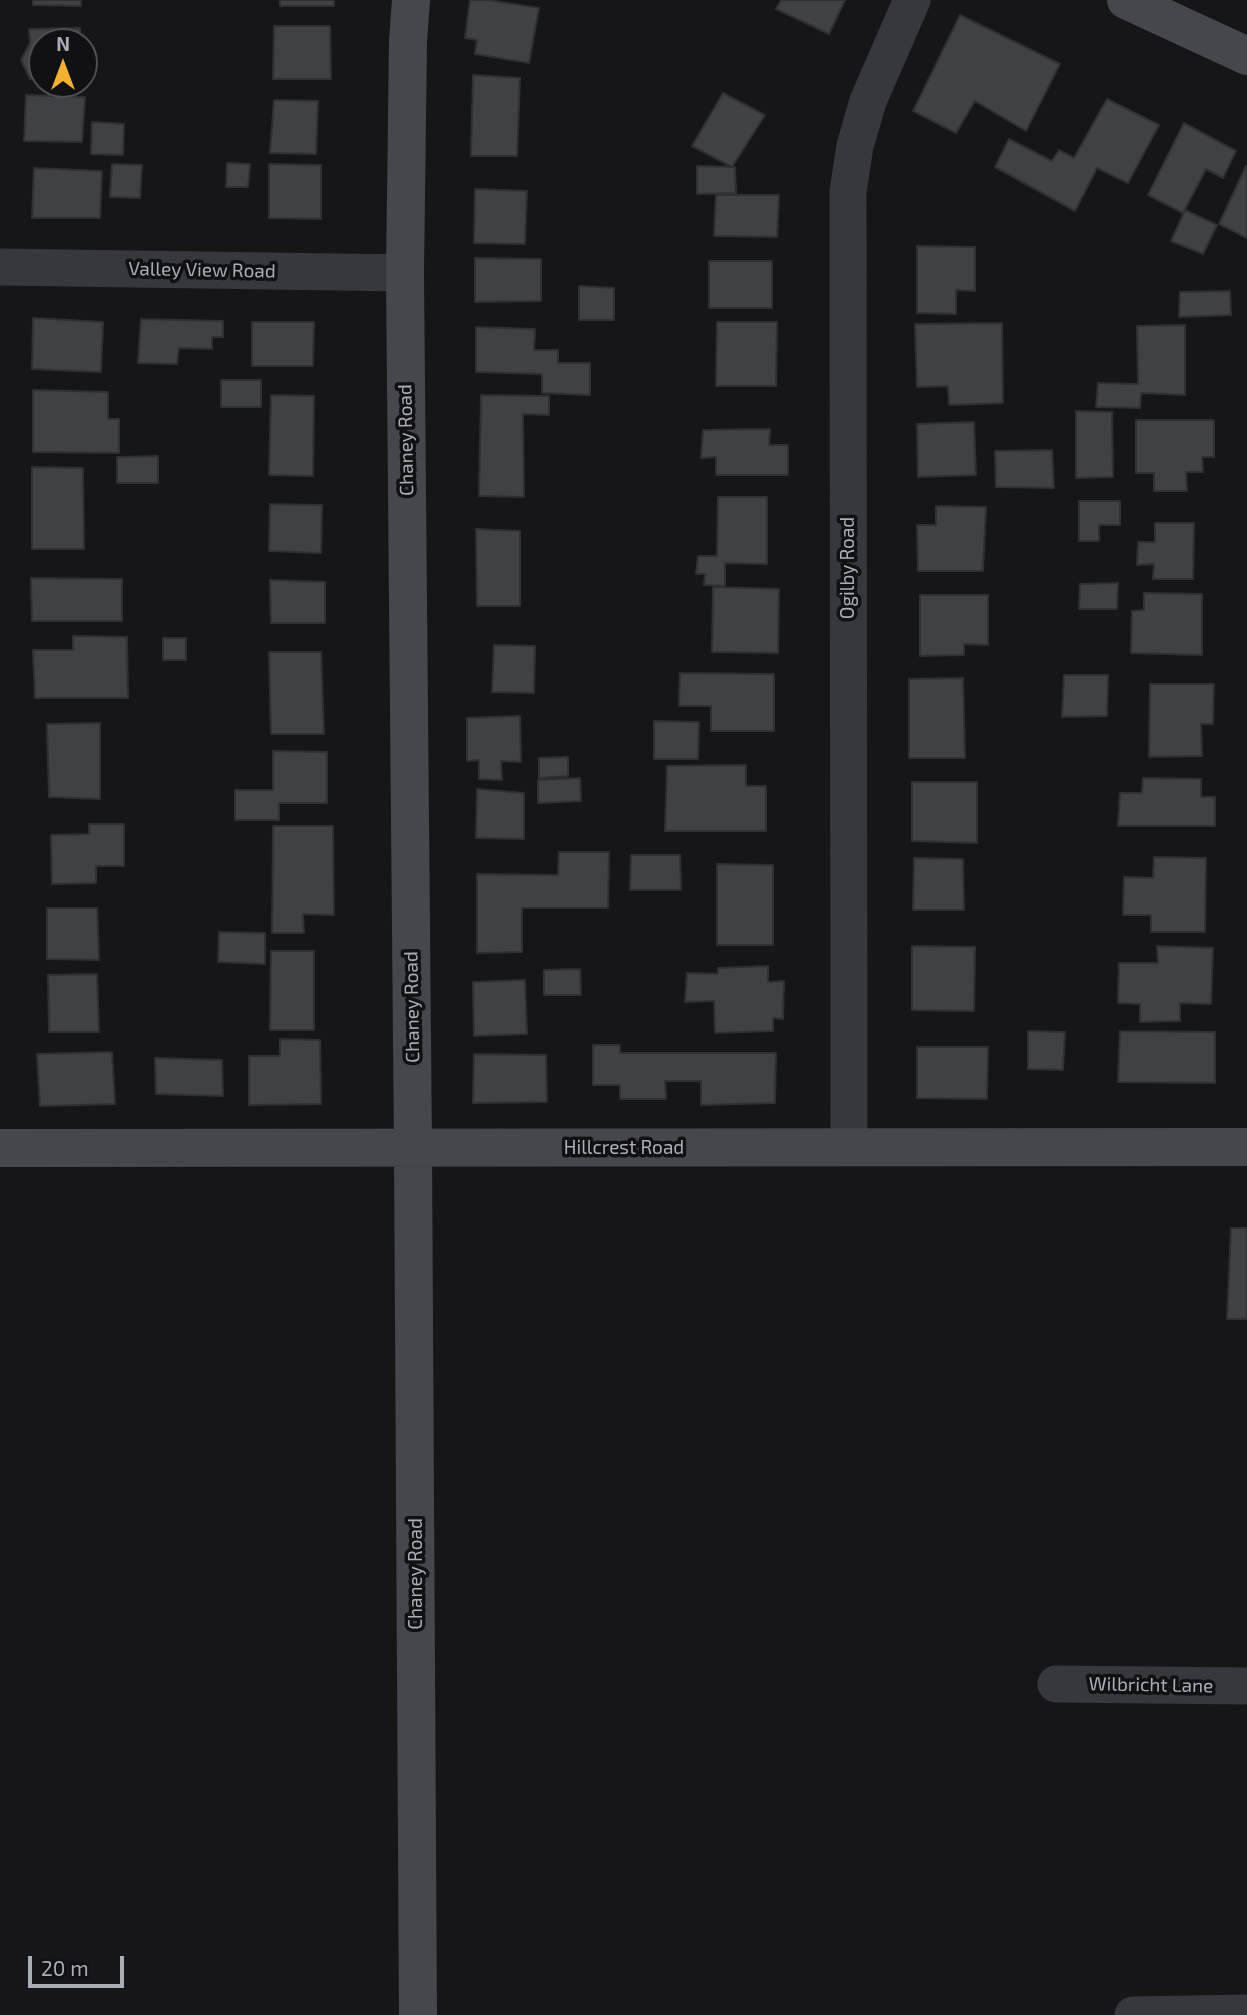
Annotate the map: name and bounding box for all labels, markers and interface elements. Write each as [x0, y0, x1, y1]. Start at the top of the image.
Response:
north arrow [28, 28, 98, 98]
text: N [56, 32, 70, 55]
street label: Valley View Road [128, 257, 276, 283]
street label: Chaney Road [394, 384, 418, 496]
street label: Ogilby Road [837, 517, 859, 619]
street label: Chaney Road [400, 951, 424, 1063]
street label: Hillcrest Road [564, 1137, 684, 1159]
street label: Chaney Road [405, 1518, 427, 1630]
street label: Wilbricht Lane [1088, 1673, 1214, 1697]
scale bar [32, 1941, 128, 1985]
text: 20 m [41, 1955, 89, 1980]

